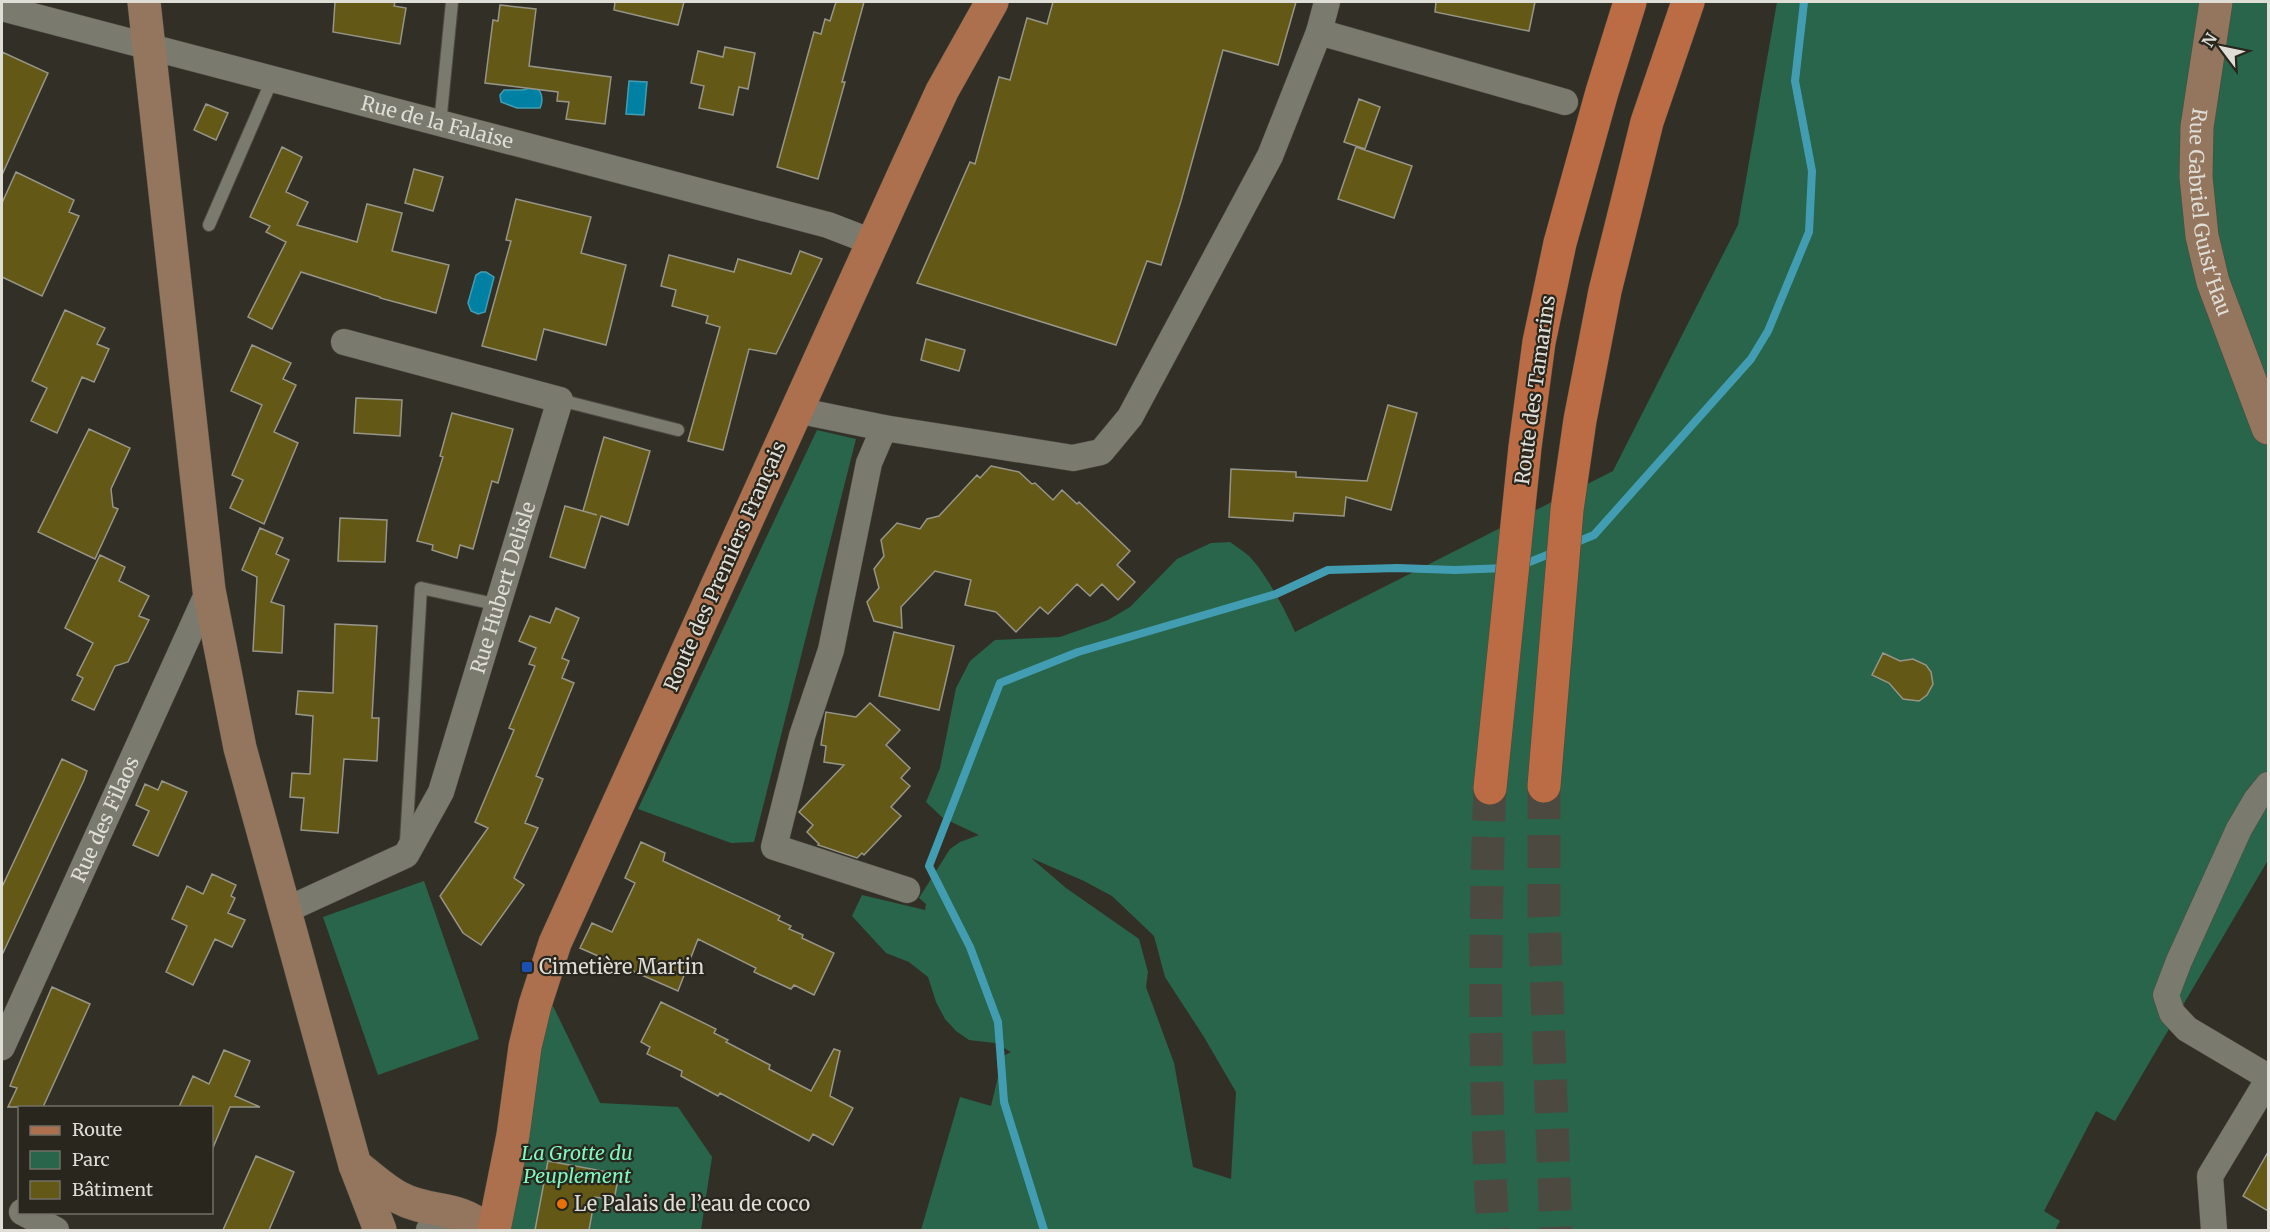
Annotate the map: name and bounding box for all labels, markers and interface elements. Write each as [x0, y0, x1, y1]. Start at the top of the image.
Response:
north arrow [2192, 18, 2252, 78]
text: N [2197, 29, 2221, 51]
street label: Rue de la Falaise [358, 90, 516, 154]
street label: Rue Gabriel Guist'Hau [2184, 107, 2238, 319]
street label: Route des Tamarins [1509, 294, 1560, 486]
street label: Route des Premiers Français [658, 437, 791, 695]
street label: Rue Hubert Delisle [465, 498, 540, 676]
street label: Rue des Filaos [65, 752, 144, 886]
place label: Cimetière Martin [539, 954, 704, 979]
marker: Cimetière Martin [520, 960, 534, 974]
legend [18, 1106, 213, 1214]
text: Route [72, 1118, 122, 1141]
park label: La Grotte du Peuplement [521, 1140, 633, 1188]
text: Parc [72, 1148, 110, 1171]
text: Bâtiment [72, 1178, 153, 1201]
place label: Le Palais de l’eau de coco [574, 1191, 810, 1216]
marker: Le Palais de l’eau de coco [555, 1197, 569, 1211]

